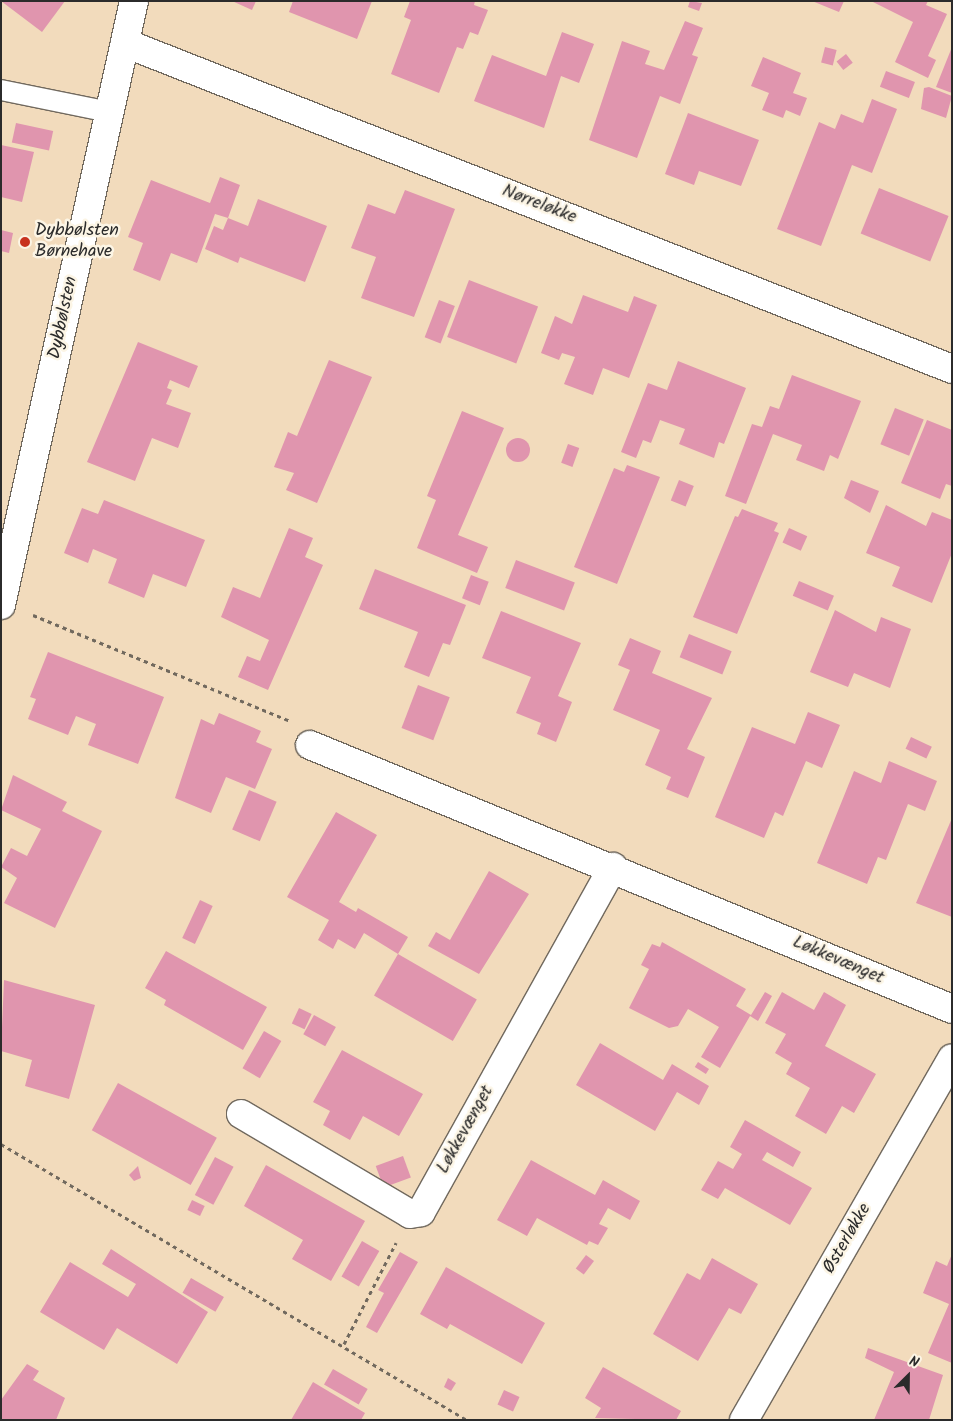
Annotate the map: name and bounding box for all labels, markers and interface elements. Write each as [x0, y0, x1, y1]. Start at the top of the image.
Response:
street label: Nørreløkke [499, 181, 579, 229]
place label: Dybbølsten Børnehave [35, 221, 119, 264]
marker: Dybbølsten Børnehave [19, 236, 31, 248]
street label: Dybbølsten [45, 275, 83, 361]
street label: Løkkevænget [789, 932, 887, 990]
street label: Løkkevænget [433, 1082, 499, 1178]
street label: Østerløkke [819, 1200, 877, 1278]
text: N [905, 1350, 922, 1374]
north arrow [883, 1351, 933, 1401]

